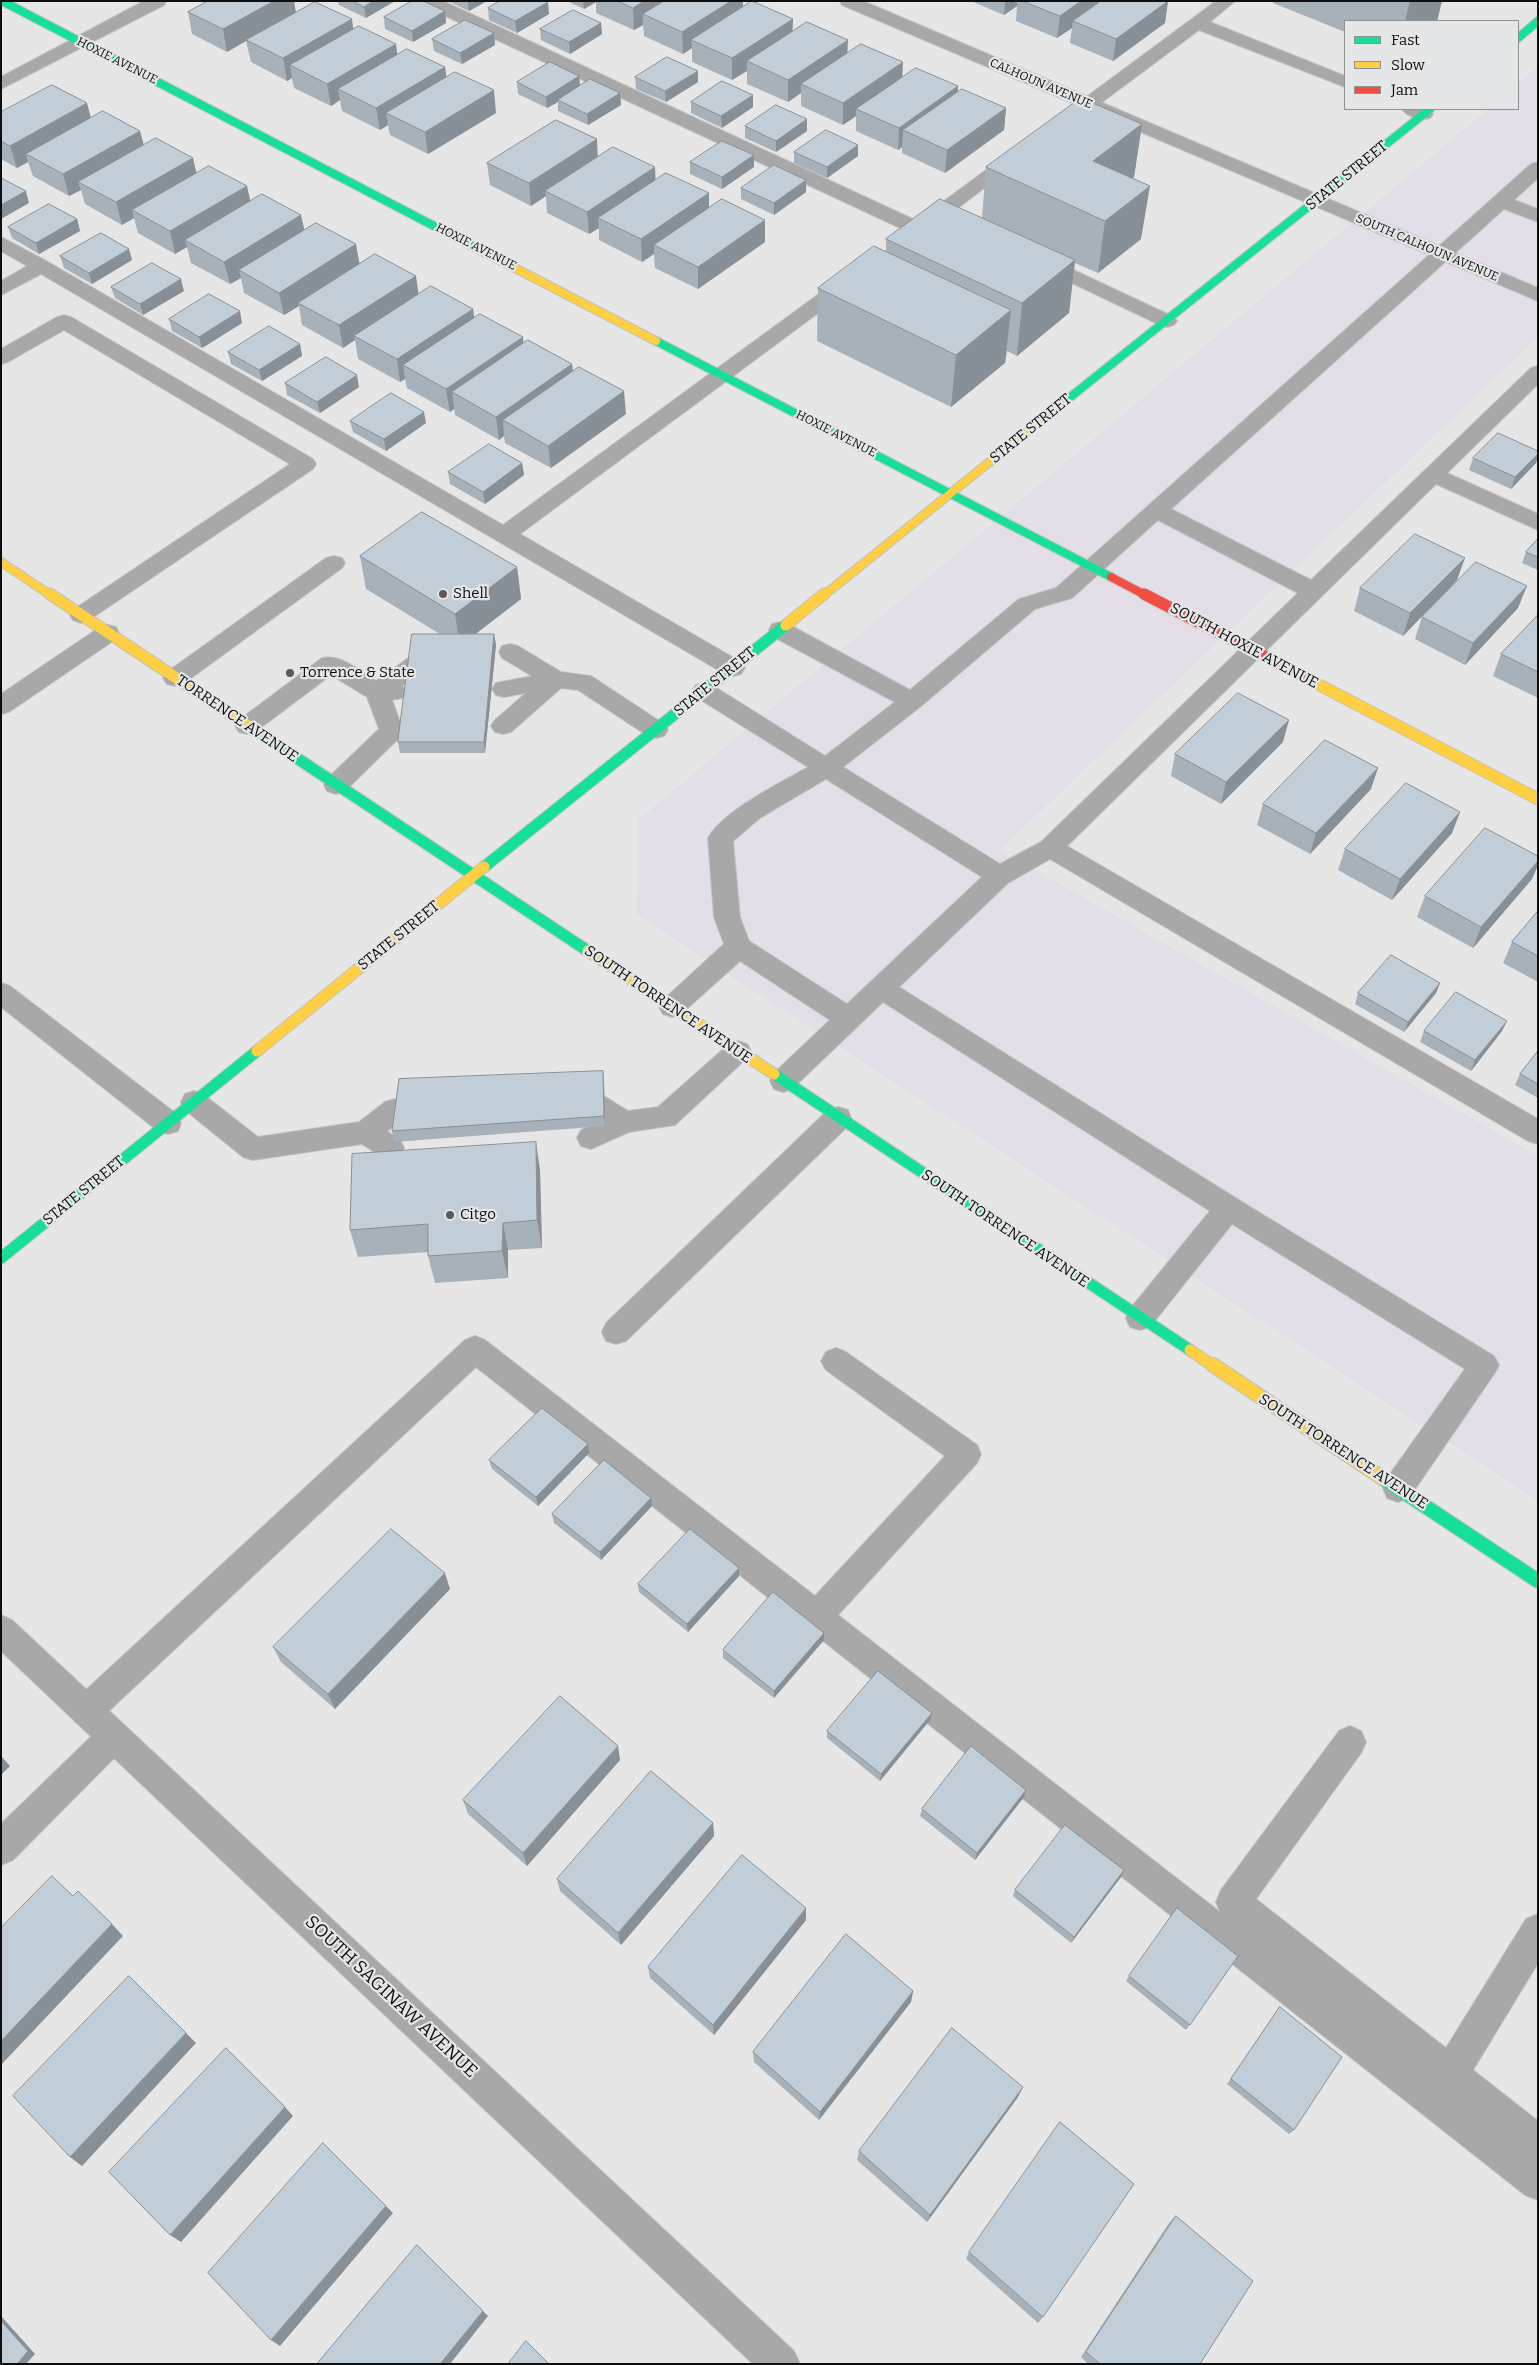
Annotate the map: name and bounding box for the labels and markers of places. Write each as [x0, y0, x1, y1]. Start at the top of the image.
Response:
place label: Shell [453, 585, 488, 603]
marker: Shell [437, 588, 449, 600]
place label: Torrence & State [300, 664, 415, 682]
marker: Torrence & State [284, 667, 296, 679]
place label: Citgo [460, 1206, 496, 1224]
marker: Citgo [444, 1209, 456, 1221]

